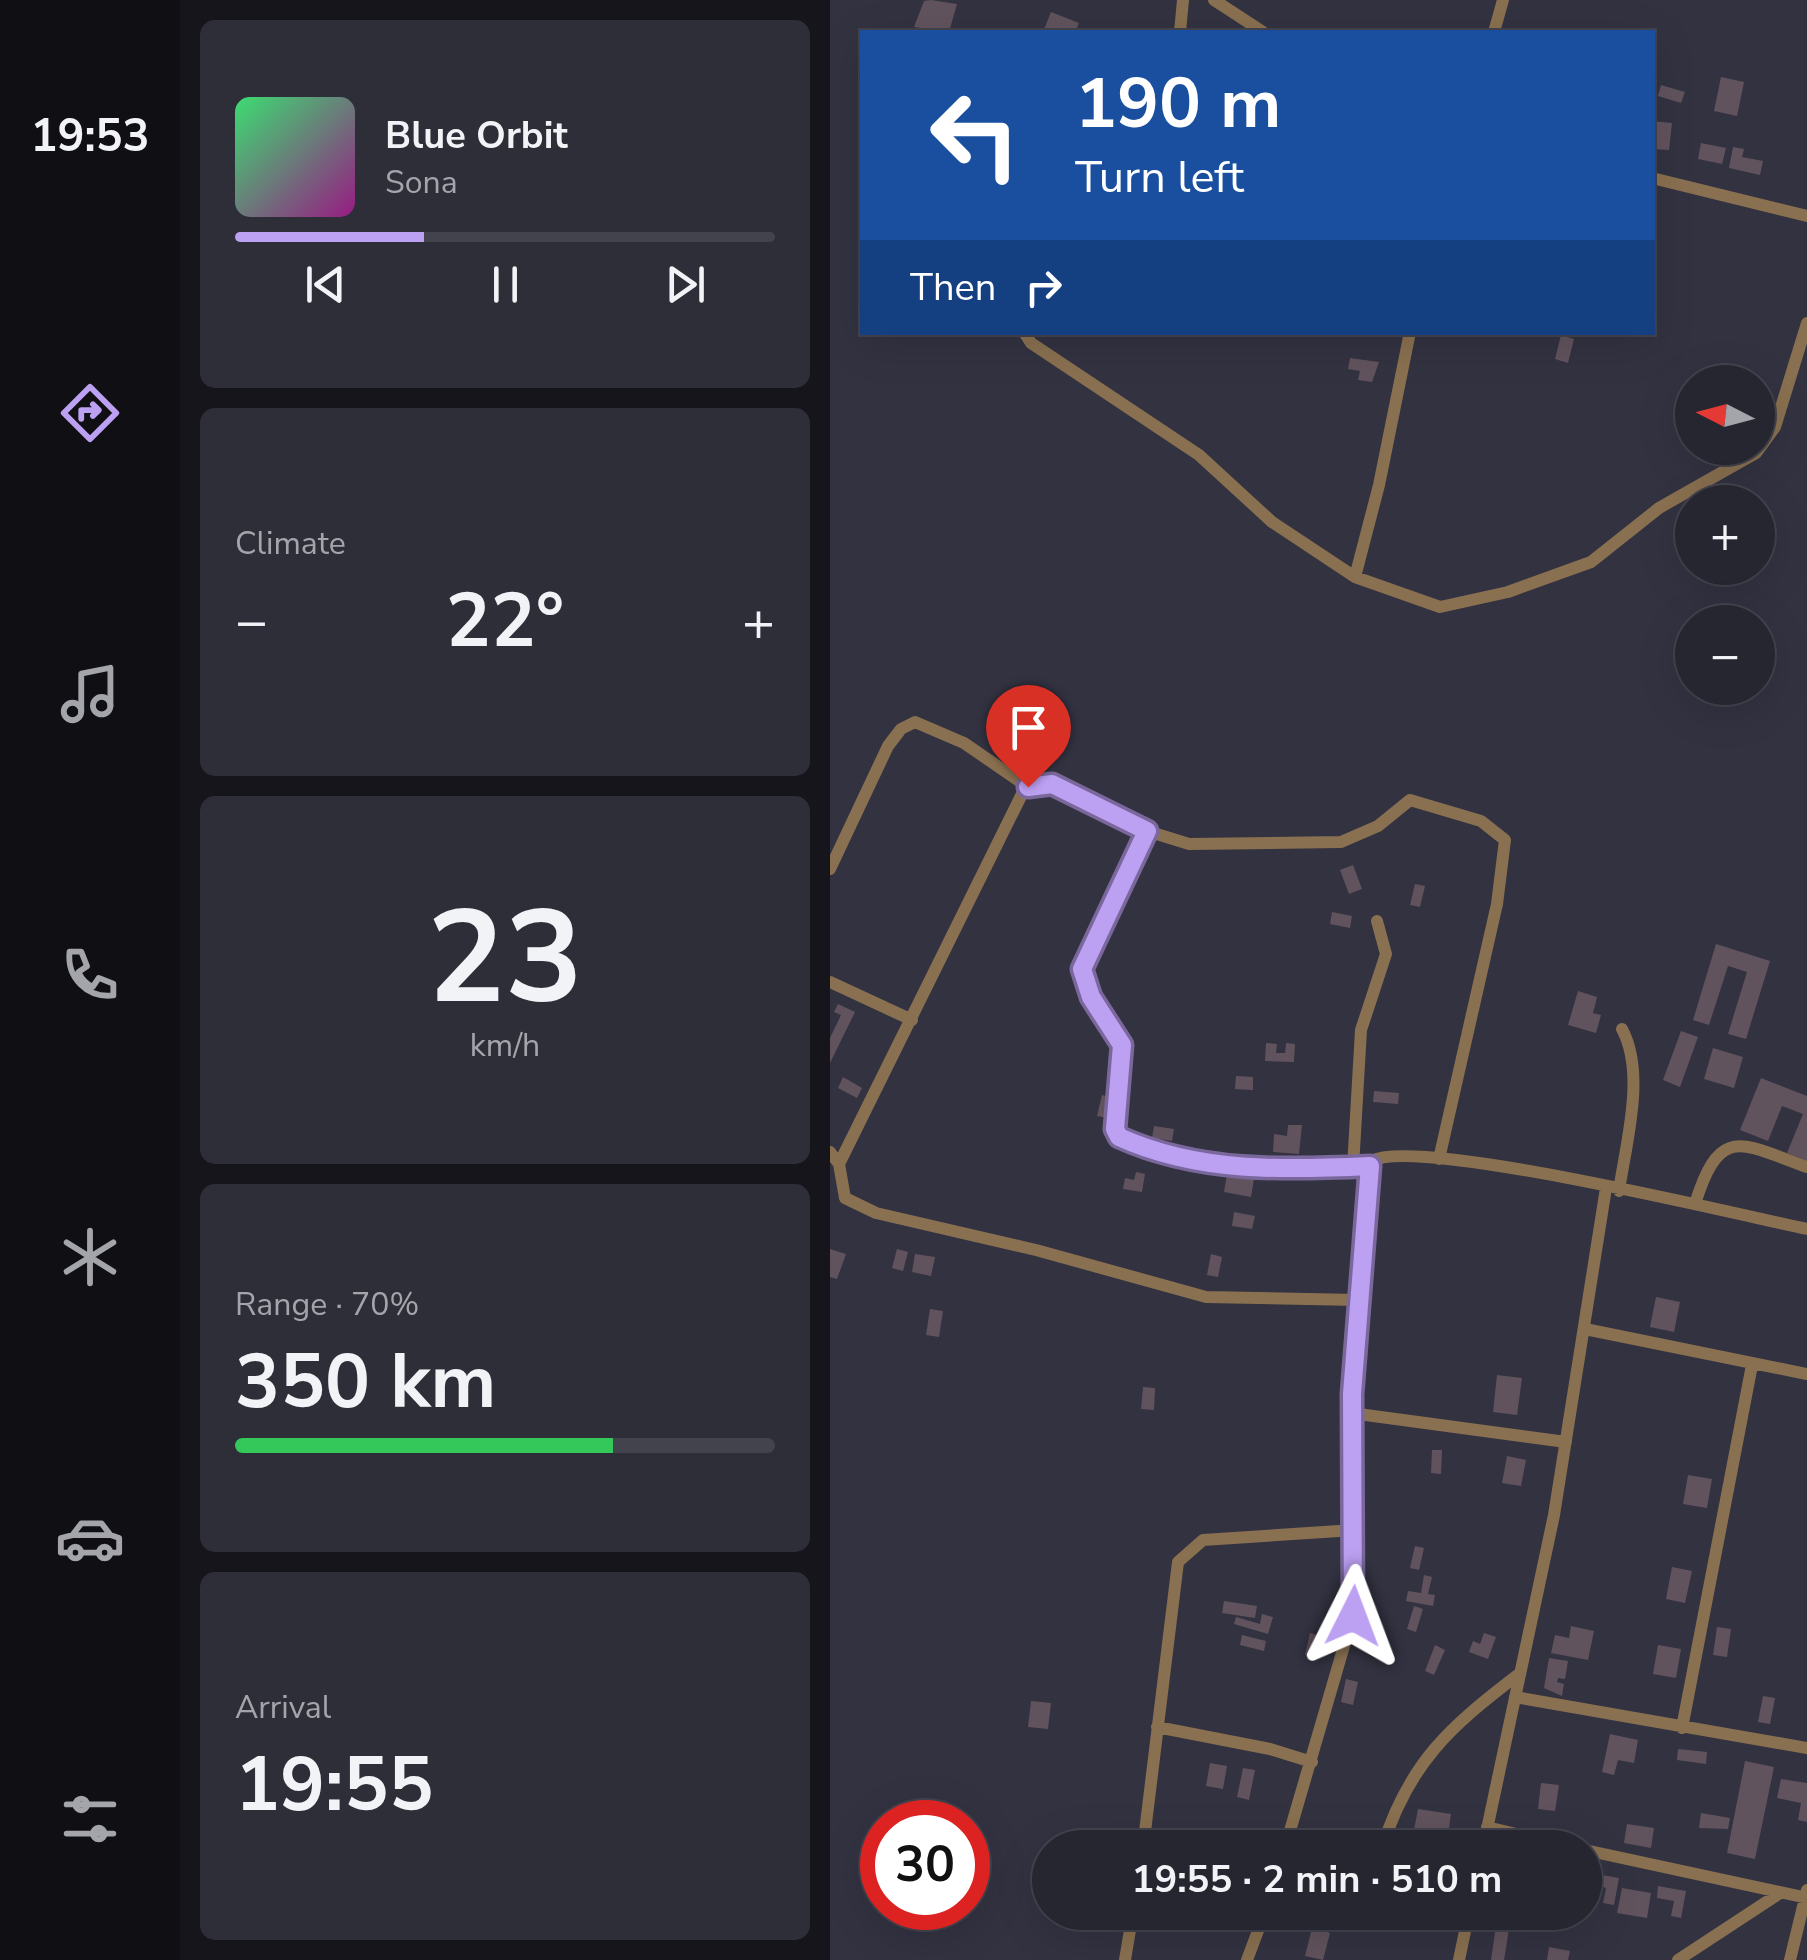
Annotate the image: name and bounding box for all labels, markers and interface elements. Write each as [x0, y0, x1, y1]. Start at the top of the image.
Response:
text: 190 m [1075, 56, 1281, 152]
icon: left [910, 70, 1040, 200]
text: 19:53 [30, 106, 150, 167]
text: Blue Orbit [385, 110, 568, 161]
text: Turn left [1075, 147, 1244, 208]
text: Sona [385, 161, 458, 204]
icon: previous [298, 257, 353, 312]
icon: pause [478, 257, 533, 312]
icon: next [658, 257, 713, 312]
icon: right [1016, 260, 1071, 315]
text: Then [910, 262, 996, 313]
north arrow [1675, 365, 1775, 465]
map controls [1675, 365, 1775, 705]
icon: directions [55, 378, 125, 448]
button: + [1675, 485, 1775, 585]
text: Climate [235, 522, 346, 565]
text: 22° [446, 570, 564, 672]
text: − [235, 584, 268, 659]
text: + [742, 584, 775, 659]
button: − [1675, 605, 1775, 705]
icon: music [55, 659, 125, 729]
pin [986, 685, 1071, 788]
icon: arrive [1001, 700, 1056, 755]
text: 23 [427, 870, 583, 1047]
icon: phone [55, 940, 125, 1010]
text: km/h [470, 1024, 540, 1067]
icon: climate [55, 1222, 125, 1292]
text: Range · 70% [235, 1283, 419, 1326]
text: 350 km [235, 1331, 496, 1433]
icon: car [55, 1503, 125, 1573]
position arrow [1301, 1564, 1405, 1668]
text: Arrival [235, 1686, 331, 1729]
text: 19:55 [235, 1734, 434, 1836]
icon: filters [55, 1784, 125, 1854]
speed limit sign: 30 [860, 1800, 990, 1930]
text: 19:55 · 2 min · 510 m [1132, 1854, 1502, 1905]

